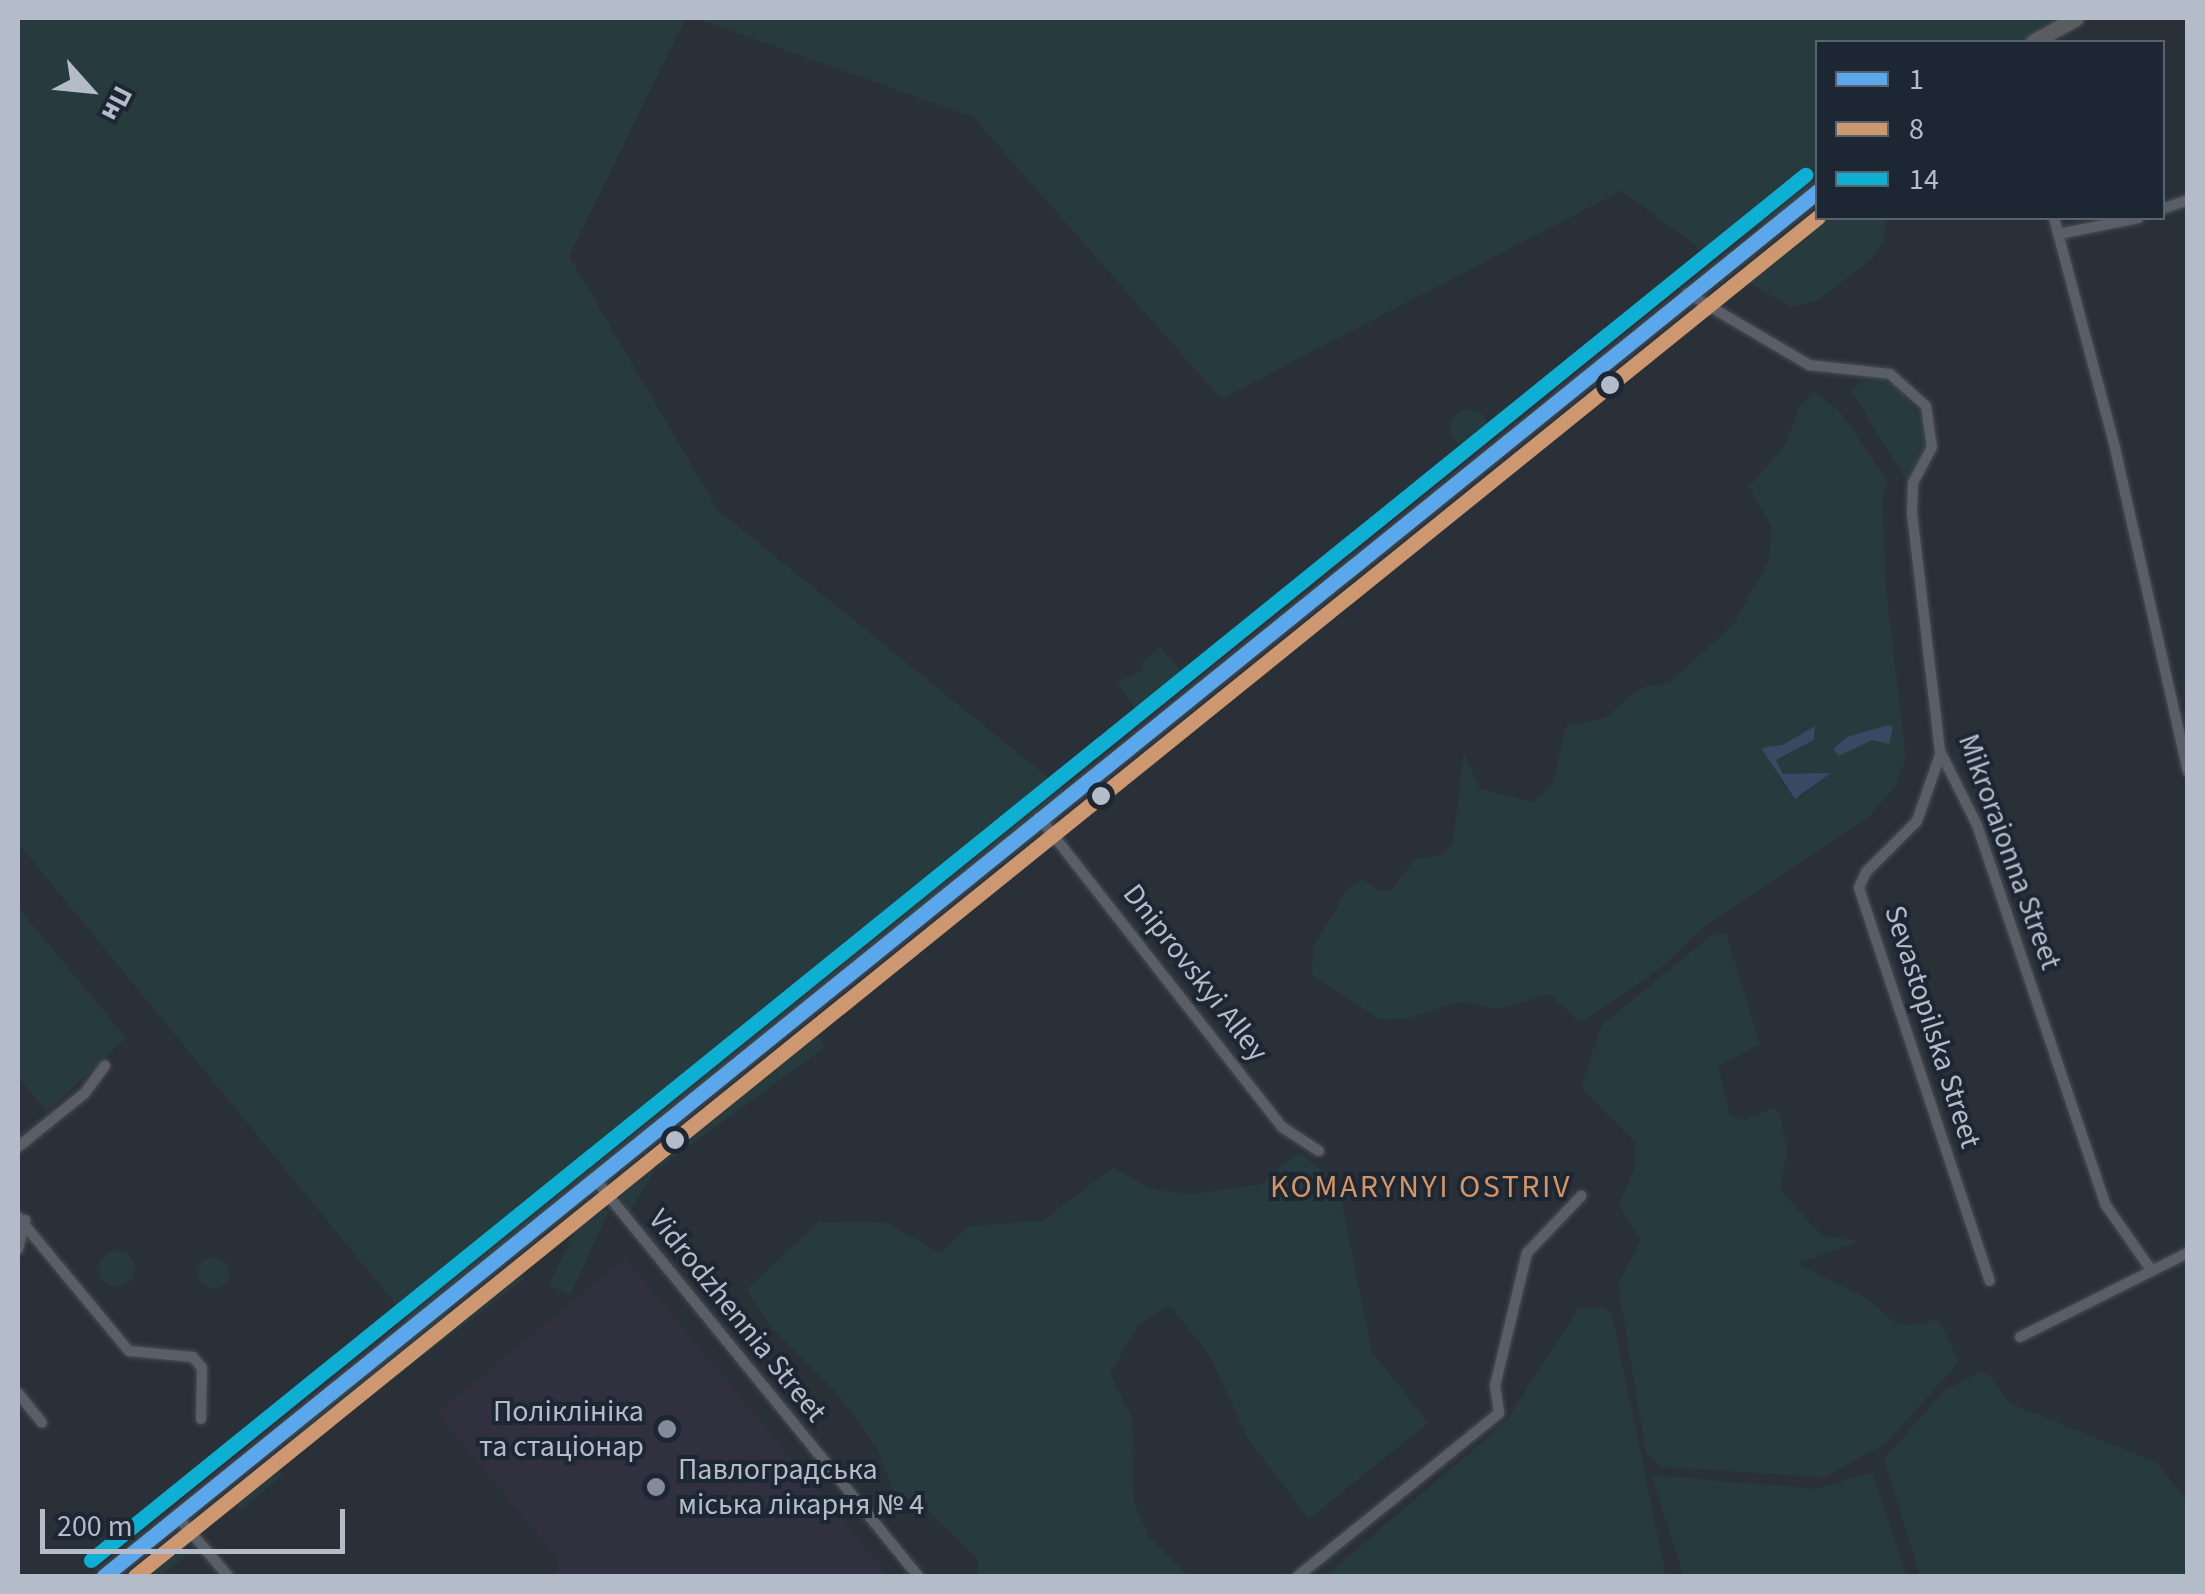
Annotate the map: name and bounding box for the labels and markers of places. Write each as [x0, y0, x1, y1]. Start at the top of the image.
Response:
unlabelled marker [1600, 375, 1620, 395]
unlabelled marker [1091, 786, 1111, 806]
unlabelled marker [665, 1130, 685, 1150]
place label: Поліклініка та стаціонар [479, 1394, 644, 1464]
marker: Поліклініка та стаціонар [654, 1416, 680, 1442]
place label: Павлоградська міська лікарня № 4 [678, 1452, 924, 1522]
marker: Павлоградська міська лікарня № 4 [643, 1474, 669, 1500]

